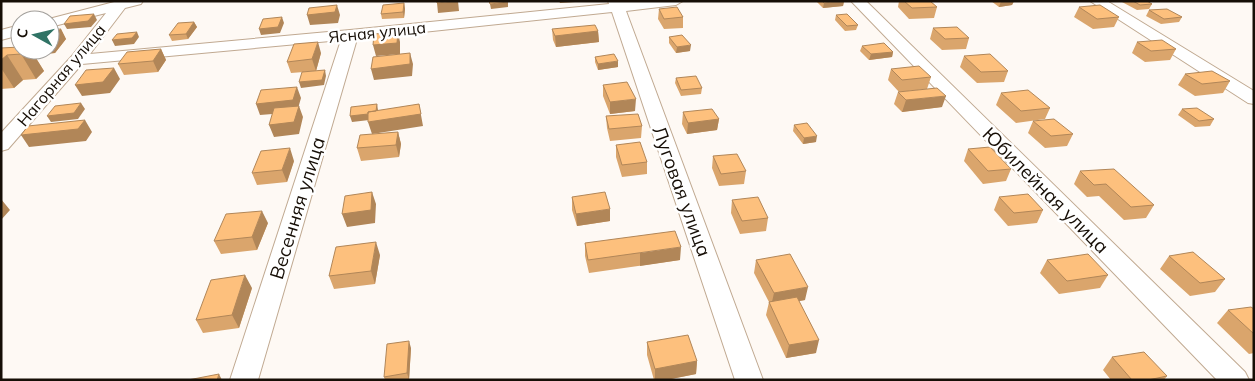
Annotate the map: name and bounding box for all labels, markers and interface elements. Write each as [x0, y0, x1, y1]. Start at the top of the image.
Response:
north arrow [10, 10, 60, 60]
street label: Ясная улица [327, 17, 427, 47]
street label: Нагорная улица [12, 20, 110, 130]
text: С [13, 27, 32, 39]
street label: Луговая улица [647, 122, 717, 260]
street label: Юбилейная улица [978, 122, 1114, 258]
street label: Весенняя улица [264, 134, 330, 282]

